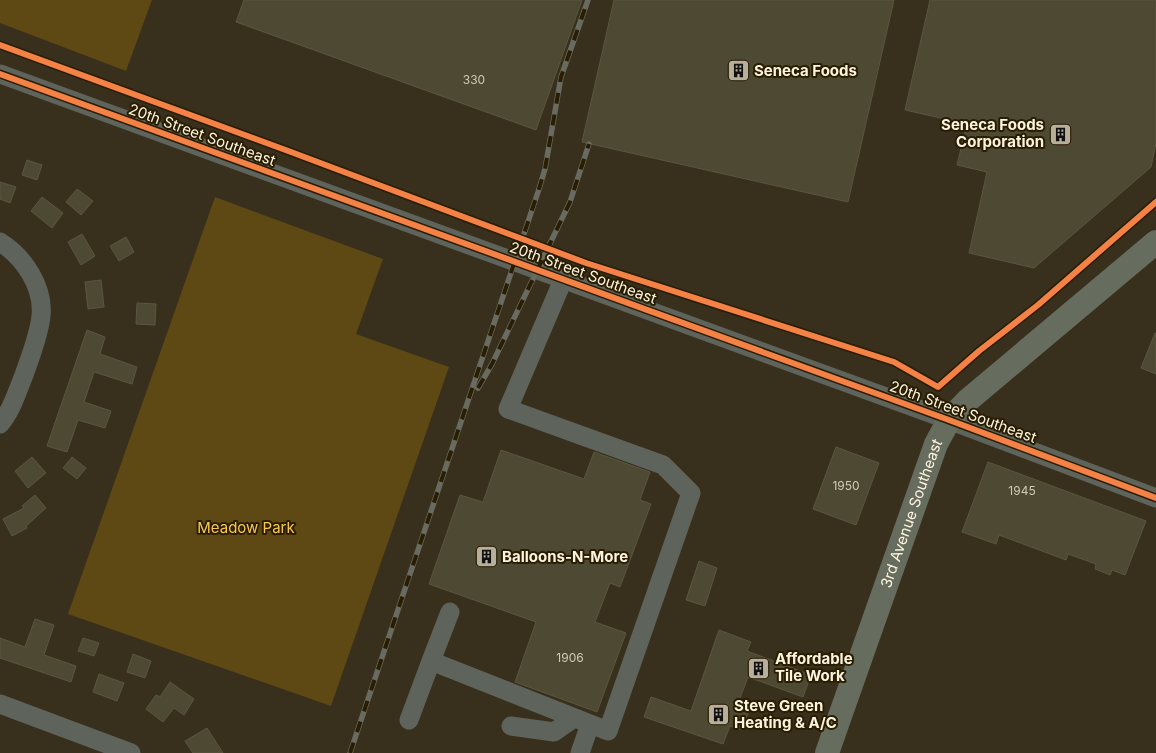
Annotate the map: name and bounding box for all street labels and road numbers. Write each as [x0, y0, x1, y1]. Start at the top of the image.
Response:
street label: 20th Street Southeast [126, 99, 278, 170]
street label: 20th Street Southeast [507, 237, 659, 308]
street label: 20th Street Southeast [887, 376, 1039, 447]
street label: 3rd Avenue Southeast [876, 435, 946, 590]

